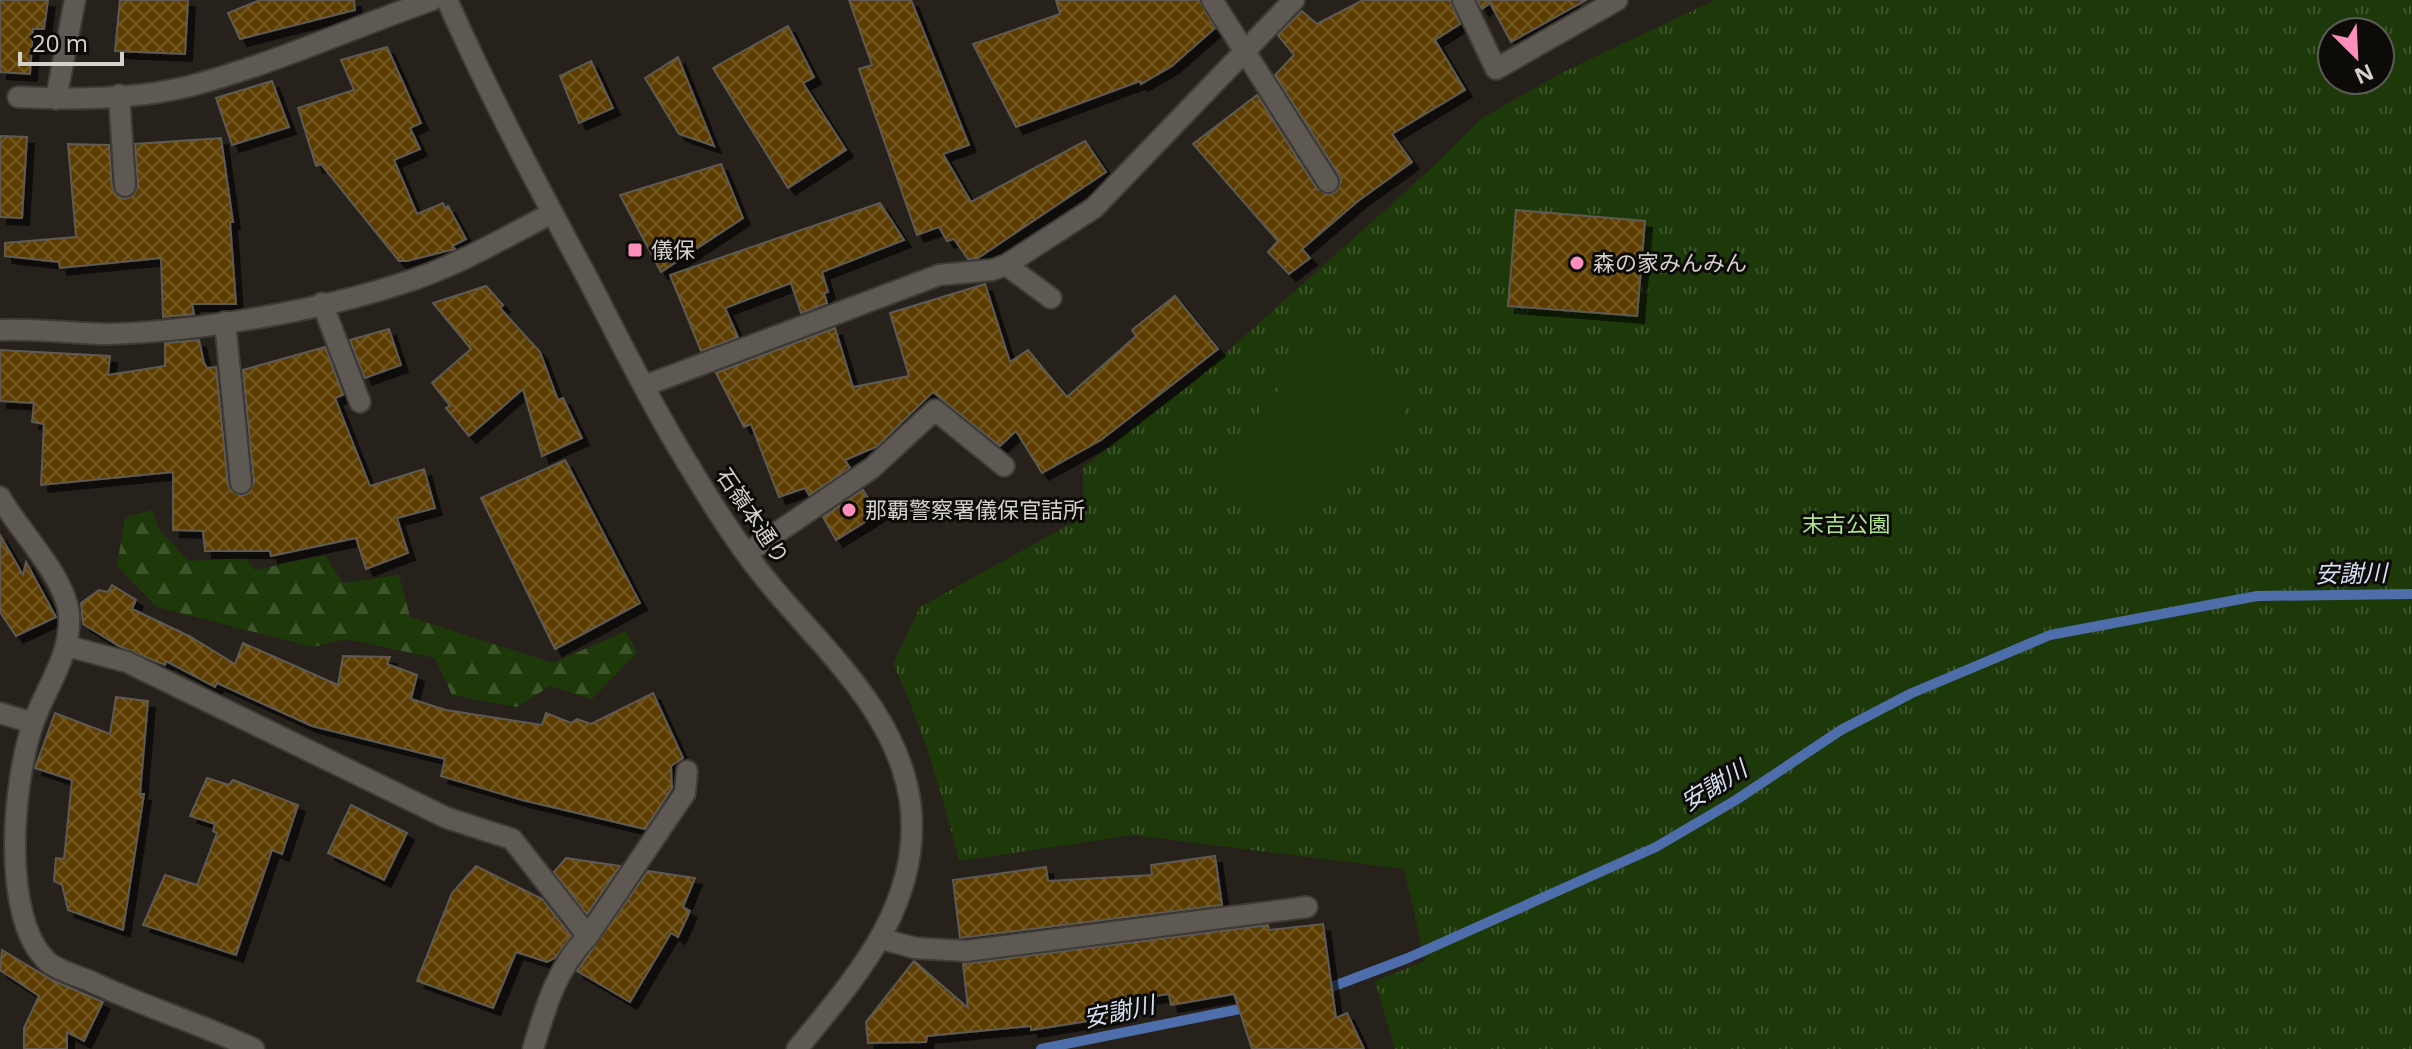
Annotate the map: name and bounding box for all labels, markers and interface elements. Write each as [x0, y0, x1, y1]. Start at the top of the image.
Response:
scale bar [20, 16, 122, 66]
north arrow [2316, 16, 2396, 96]
text: 20 m [32, 26, 88, 59]
text: N [2350, 58, 2379, 93]
place label: 儀保 [651, 234, 695, 264]
marker: 儀保 [626, 241, 644, 259]
place label: 森の家みんみん [1593, 247, 1747, 277]
marker: 森の家みんみん [1568, 254, 1586, 272]
street label: 石嶺本通り [711, 461, 797, 569]
place label: 那覇警察署儀保官詰所 [865, 494, 1085, 524]
marker: 那覇警察署儀保官詰所 [840, 501, 858, 519]
park label: 末吉公園 [1802, 508, 1890, 538]
water label: 安謝川 [2315, 555, 2390, 590]
water label: 安謝川 [1674, 750, 1755, 818]
water label: 安謝川 [1080, 986, 1160, 1034]

